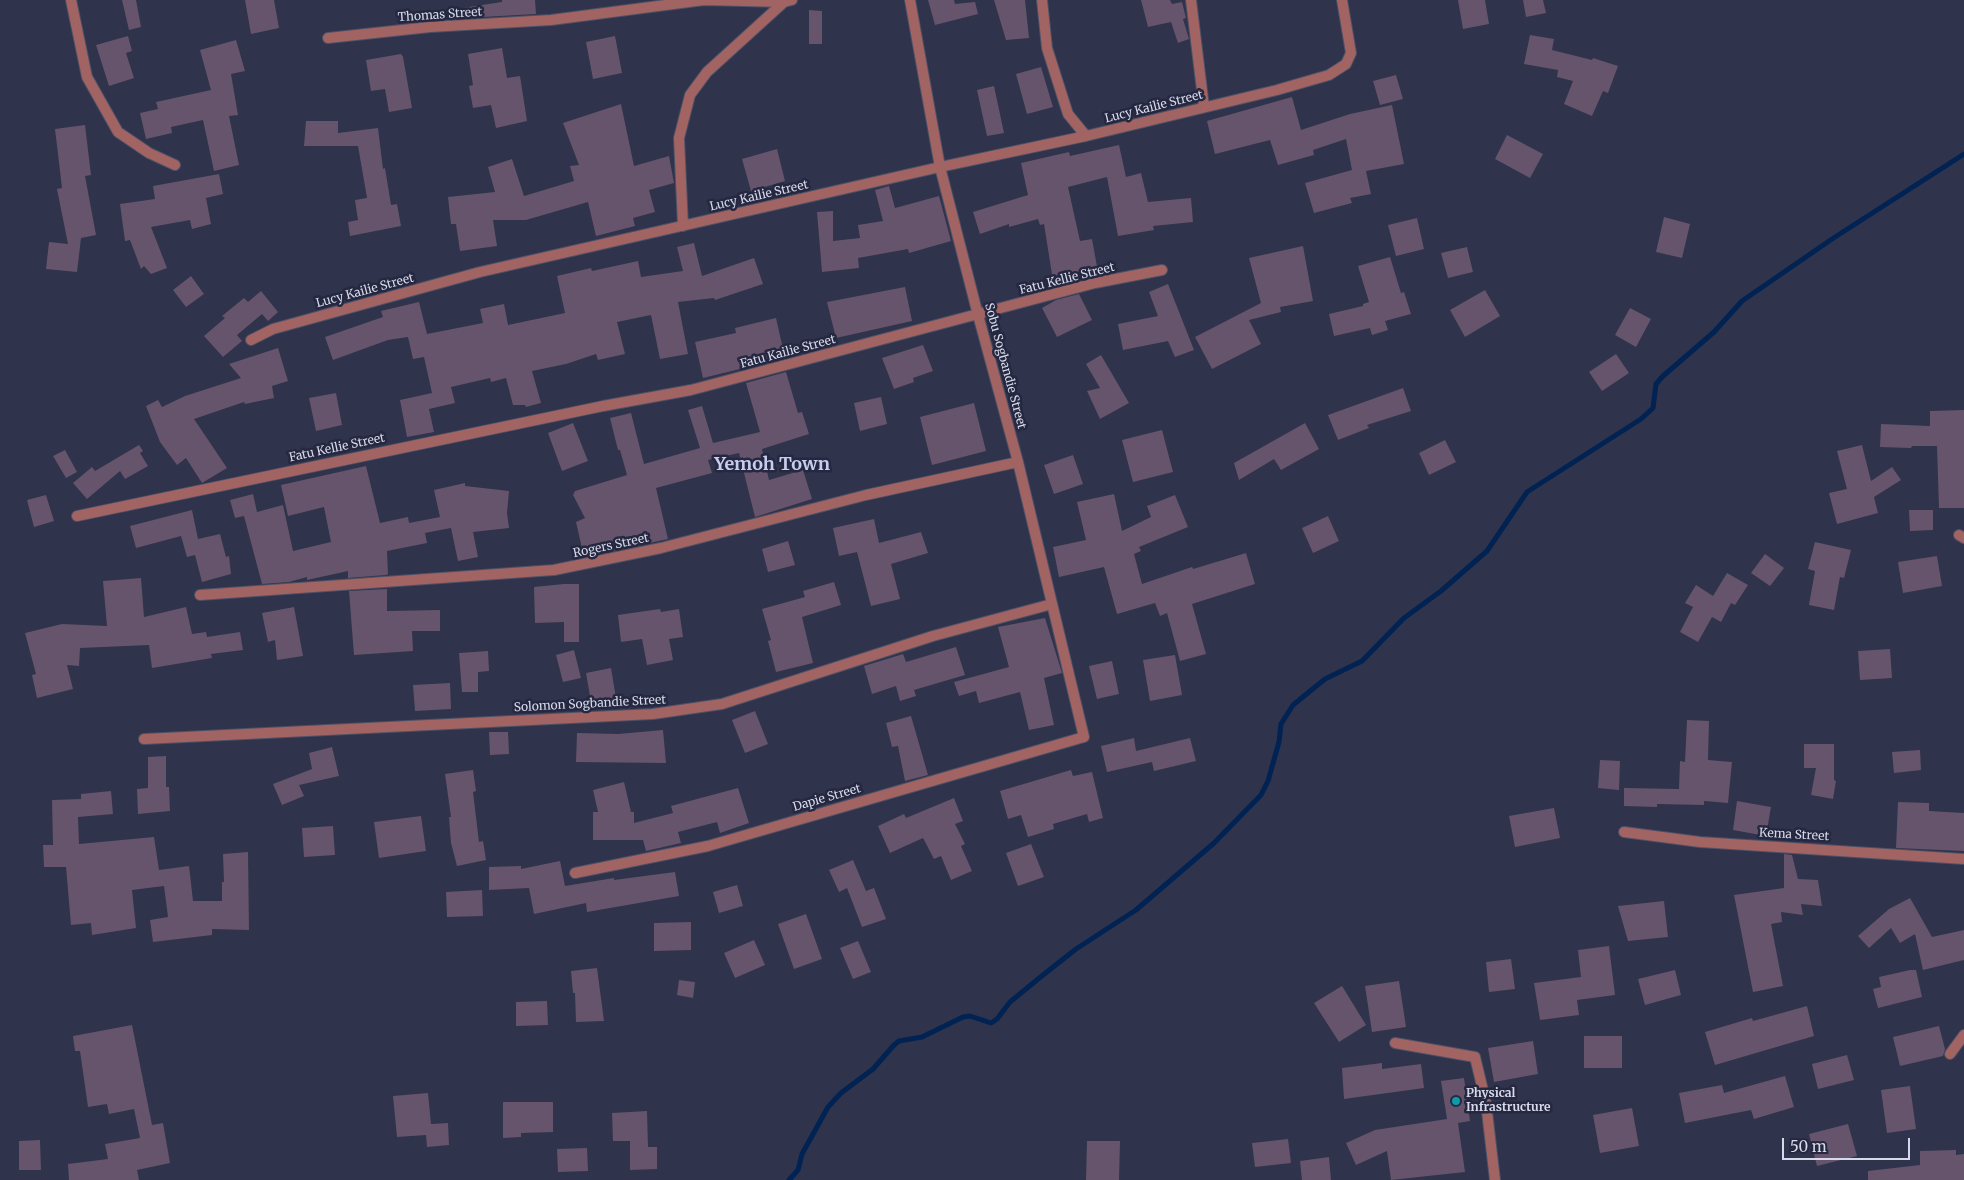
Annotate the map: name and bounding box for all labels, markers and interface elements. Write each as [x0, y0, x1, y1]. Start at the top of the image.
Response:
street label: Thomas Street [397, 5, 483, 25]
street label: Lucy Kailie Street [1103, 88, 1205, 126]
street label: Lucy Kailie Street [708, 178, 810, 214]
street label: Fatu Kellie Street [1018, 260, 1116, 298]
street label: Lucy Kailie Street [315, 271, 415, 311]
street label: Sobu Sogbandie Street [981, 301, 1029, 431]
street label: Fatu Kailie Street [739, 332, 837, 372]
street label: Fatu Kellie Street [288, 431, 386, 465]
district label: Yemoh Town [714, 454, 830, 476]
street label: Rogers Street [572, 531, 650, 561]
street label: Solomon Sogbandie Street [514, 693, 666, 715]
street label: Dapie Street [791, 781, 863, 815]
street label: Kema Street [1759, 826, 1829, 844]
place label: Physical Infrastructure [1466, 1087, 1551, 1115]
marker: Physical Infrastructure [1450, 1095, 1462, 1107]
scale bar [1784, 1128, 1912, 1160]
text: 50 m [1790, 1137, 1827, 1156]

